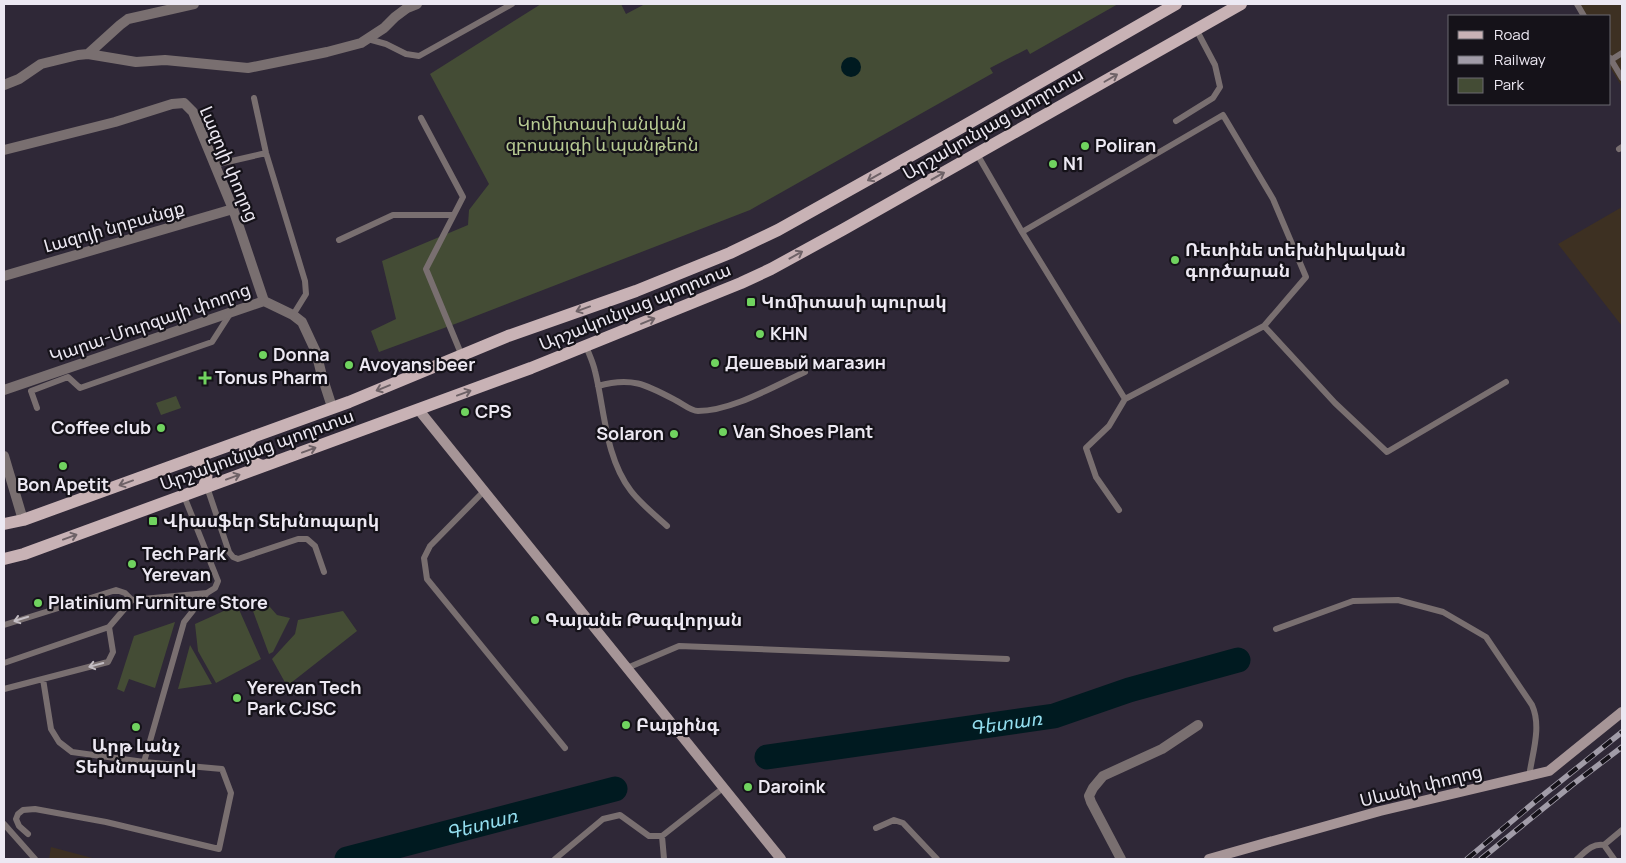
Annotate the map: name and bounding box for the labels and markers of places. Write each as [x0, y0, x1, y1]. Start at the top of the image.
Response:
place label: Poliran [1095, 133, 1156, 157]
marker: Poliran [1079, 140, 1091, 152]
place label: N1 [1063, 151, 1084, 175]
marker: N1 [1047, 158, 1059, 170]
place label: Ռետինե տեխնիկական գործարան [1185, 237, 1406, 282]
marker: Ռետինե տեխնիկական գործարան [1169, 254, 1181, 266]
place label: Կոմիտասի պուրակ [761, 289, 947, 313]
marker: Կոմիտասի պուրակ [745, 296, 757, 308]
place label: KHN [770, 321, 808, 345]
marker: KHN [754, 328, 766, 340]
place label: Donna [273, 342, 330, 366]
marker: Donna [257, 349, 269, 361]
place label: Дешевый магазин [725, 350, 886, 374]
place label: Avoyans beer [359, 352, 475, 376]
marker: Дешевый магазин [709, 357, 721, 369]
marker: Avoyans beer [343, 359, 355, 371]
place label: Tonus Pharm [215, 365, 328, 389]
marker: Tonus Pharm [199, 372, 211, 384]
place label: CPS [475, 399, 512, 423]
marker: CPS [459, 406, 471, 418]
place label: Coffee club [51, 415, 151, 439]
place label: Van Shoes Plant [733, 419, 873, 443]
place label: Solaron [596, 421, 664, 445]
marker: Coffee club [155, 422, 167, 434]
marker: Van Shoes Plant [717, 426, 729, 438]
marker: Solaron [668, 428, 680, 440]
marker: Bon Apetit [57, 460, 69, 472]
place label: Bon Apetit [17, 472, 109, 496]
place label: Վիասֆեր Տեխնոպարկ [163, 508, 379, 532]
marker: Վիասֆեր Տեխնոպարկ [147, 515, 159, 527]
place label: Tech Park Yerevan [142, 541, 227, 586]
marker: Tech Park Yerevan [126, 558, 138, 570]
place label: Platinium Furniture Store [48, 590, 268, 614]
marker: Platinium Furniture Store [32, 597, 44, 609]
place label: Գայանե Թագվորյան [545, 607, 742, 631]
marker: Գայանե Թագվորյան [529, 614, 541, 626]
place label: Yerevan Tech Park CJSC [247, 675, 361, 720]
marker: Yerevan Tech Park CJSC [231, 692, 243, 704]
place label: Բայքինգ [636, 712, 719, 736]
marker: Բայքինգ [620, 719, 632, 731]
marker: Արթ Լանչ Տեխնոպարկ [130, 721, 142, 733]
place label: Արթ Լանչ Տեխնոպարկ [76, 733, 196, 778]
place label: Daroink [758, 774, 826, 798]
marker: Daroink [742, 781, 754, 793]

